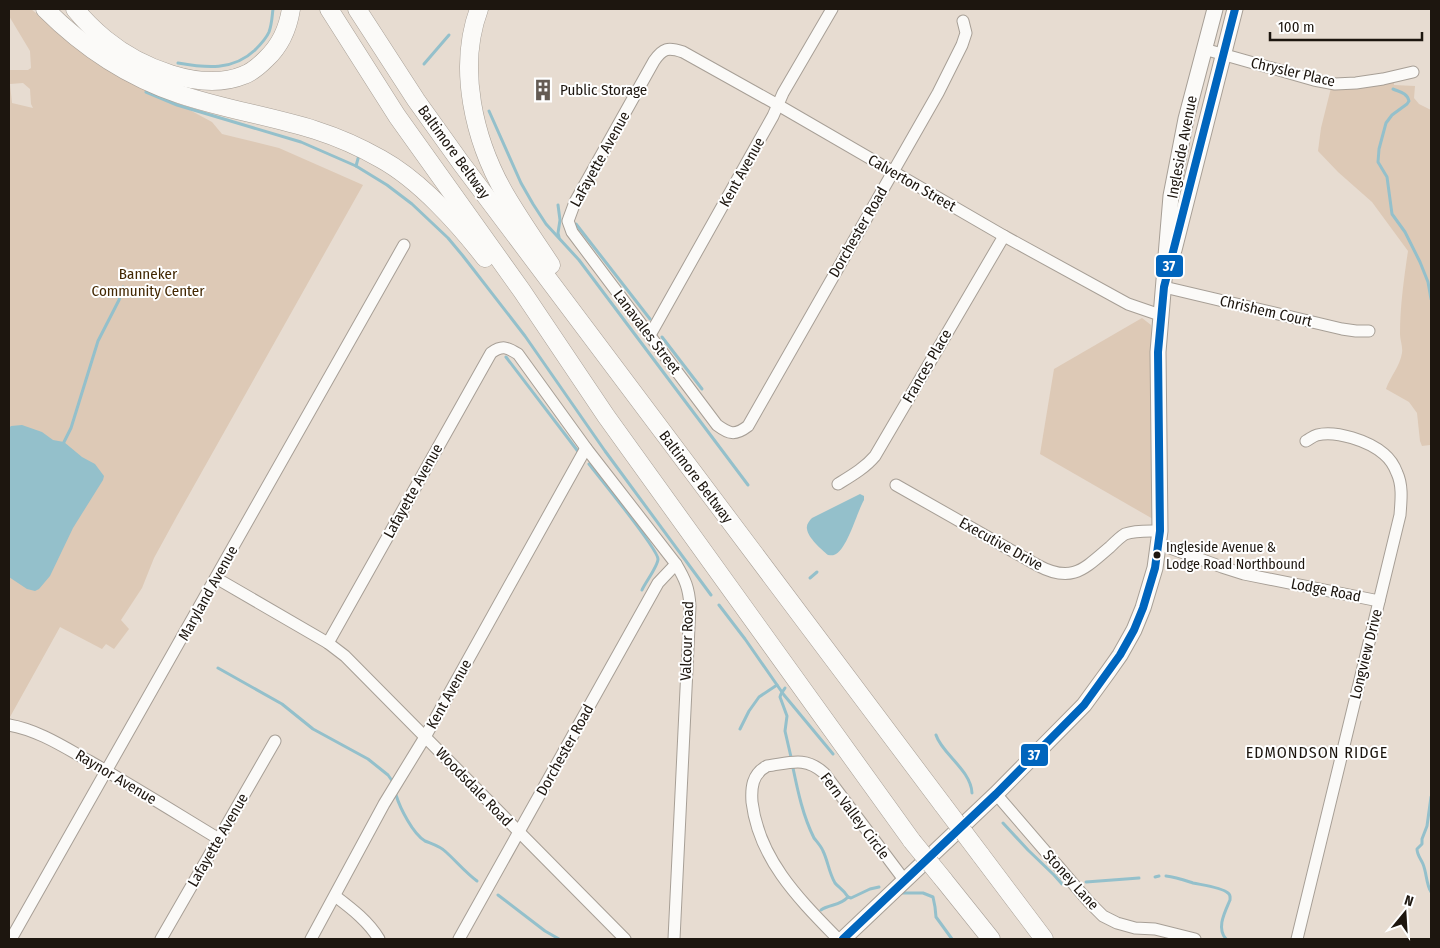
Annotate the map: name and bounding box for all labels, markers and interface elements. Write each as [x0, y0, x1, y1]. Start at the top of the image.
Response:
scale bar [1270, 10, 1422, 42]
text: 100 m [1278, 18, 1315, 36]
street label: Chrysler Place [1249, 54, 1337, 90]
building icon: Public Storage [530, 77, 556, 103]
place label: Public Storage [560, 81, 647, 99]
street label: Ingleside Avenue [1163, 94, 1201, 200]
street label: Baltimore Beltway [414, 102, 494, 203]
street label: LaFayette Avenue [566, 108, 634, 210]
street label: Kent Avenue [716, 134, 768, 210]
street label: Calverton Street [865, 151, 959, 215]
street label: Dorchester Road [825, 184, 891, 280]
line badge: 37 [1155, 254, 1184, 278]
text: 37 [1162, 258, 1175, 275]
park label: Banneker Community Center [92, 265, 205, 300]
street label: Lanavales Street [610, 286, 685, 378]
street label: Chrishem Court [1218, 292, 1314, 330]
street label: Frances Place [899, 326, 955, 406]
street label: Baltimore Beltway [655, 427, 737, 527]
street label: Lafayette Avenue [380, 441, 446, 541]
street label: Executive Drive [956, 514, 1046, 574]
place label: Ingleside Avenue & Lodge Road Northbound [1166, 539, 1305, 573]
street label: Maryland Avenue [174, 542, 242, 644]
marker: Ingleside Avenue & Lodge Road Northbound [1152, 550, 1162, 560]
street label: Lodge Road [1289, 574, 1363, 606]
street label: Valcour Road [677, 601, 697, 681]
street label: Longview Drive [1346, 607, 1386, 701]
street label: Kent Avenue [423, 656, 475, 732]
street label: Dorchester Road [533, 701, 597, 799]
line badge: 37 [1020, 743, 1049, 767]
district label: EDMONDSON RIDGE [1246, 743, 1388, 762]
street label: Woodsdale Road [432, 744, 516, 830]
street label: Raynor Avenue [72, 746, 160, 808]
text: 37 [1027, 747, 1040, 764]
street label: Fern Valley Circle [817, 769, 893, 863]
street label: Lafayette Avenue [184, 790, 252, 890]
street label: Stoney Lane [1039, 846, 1103, 914]
north arrow [1380, 888, 1430, 938]
text: N [1402, 892, 1415, 910]

